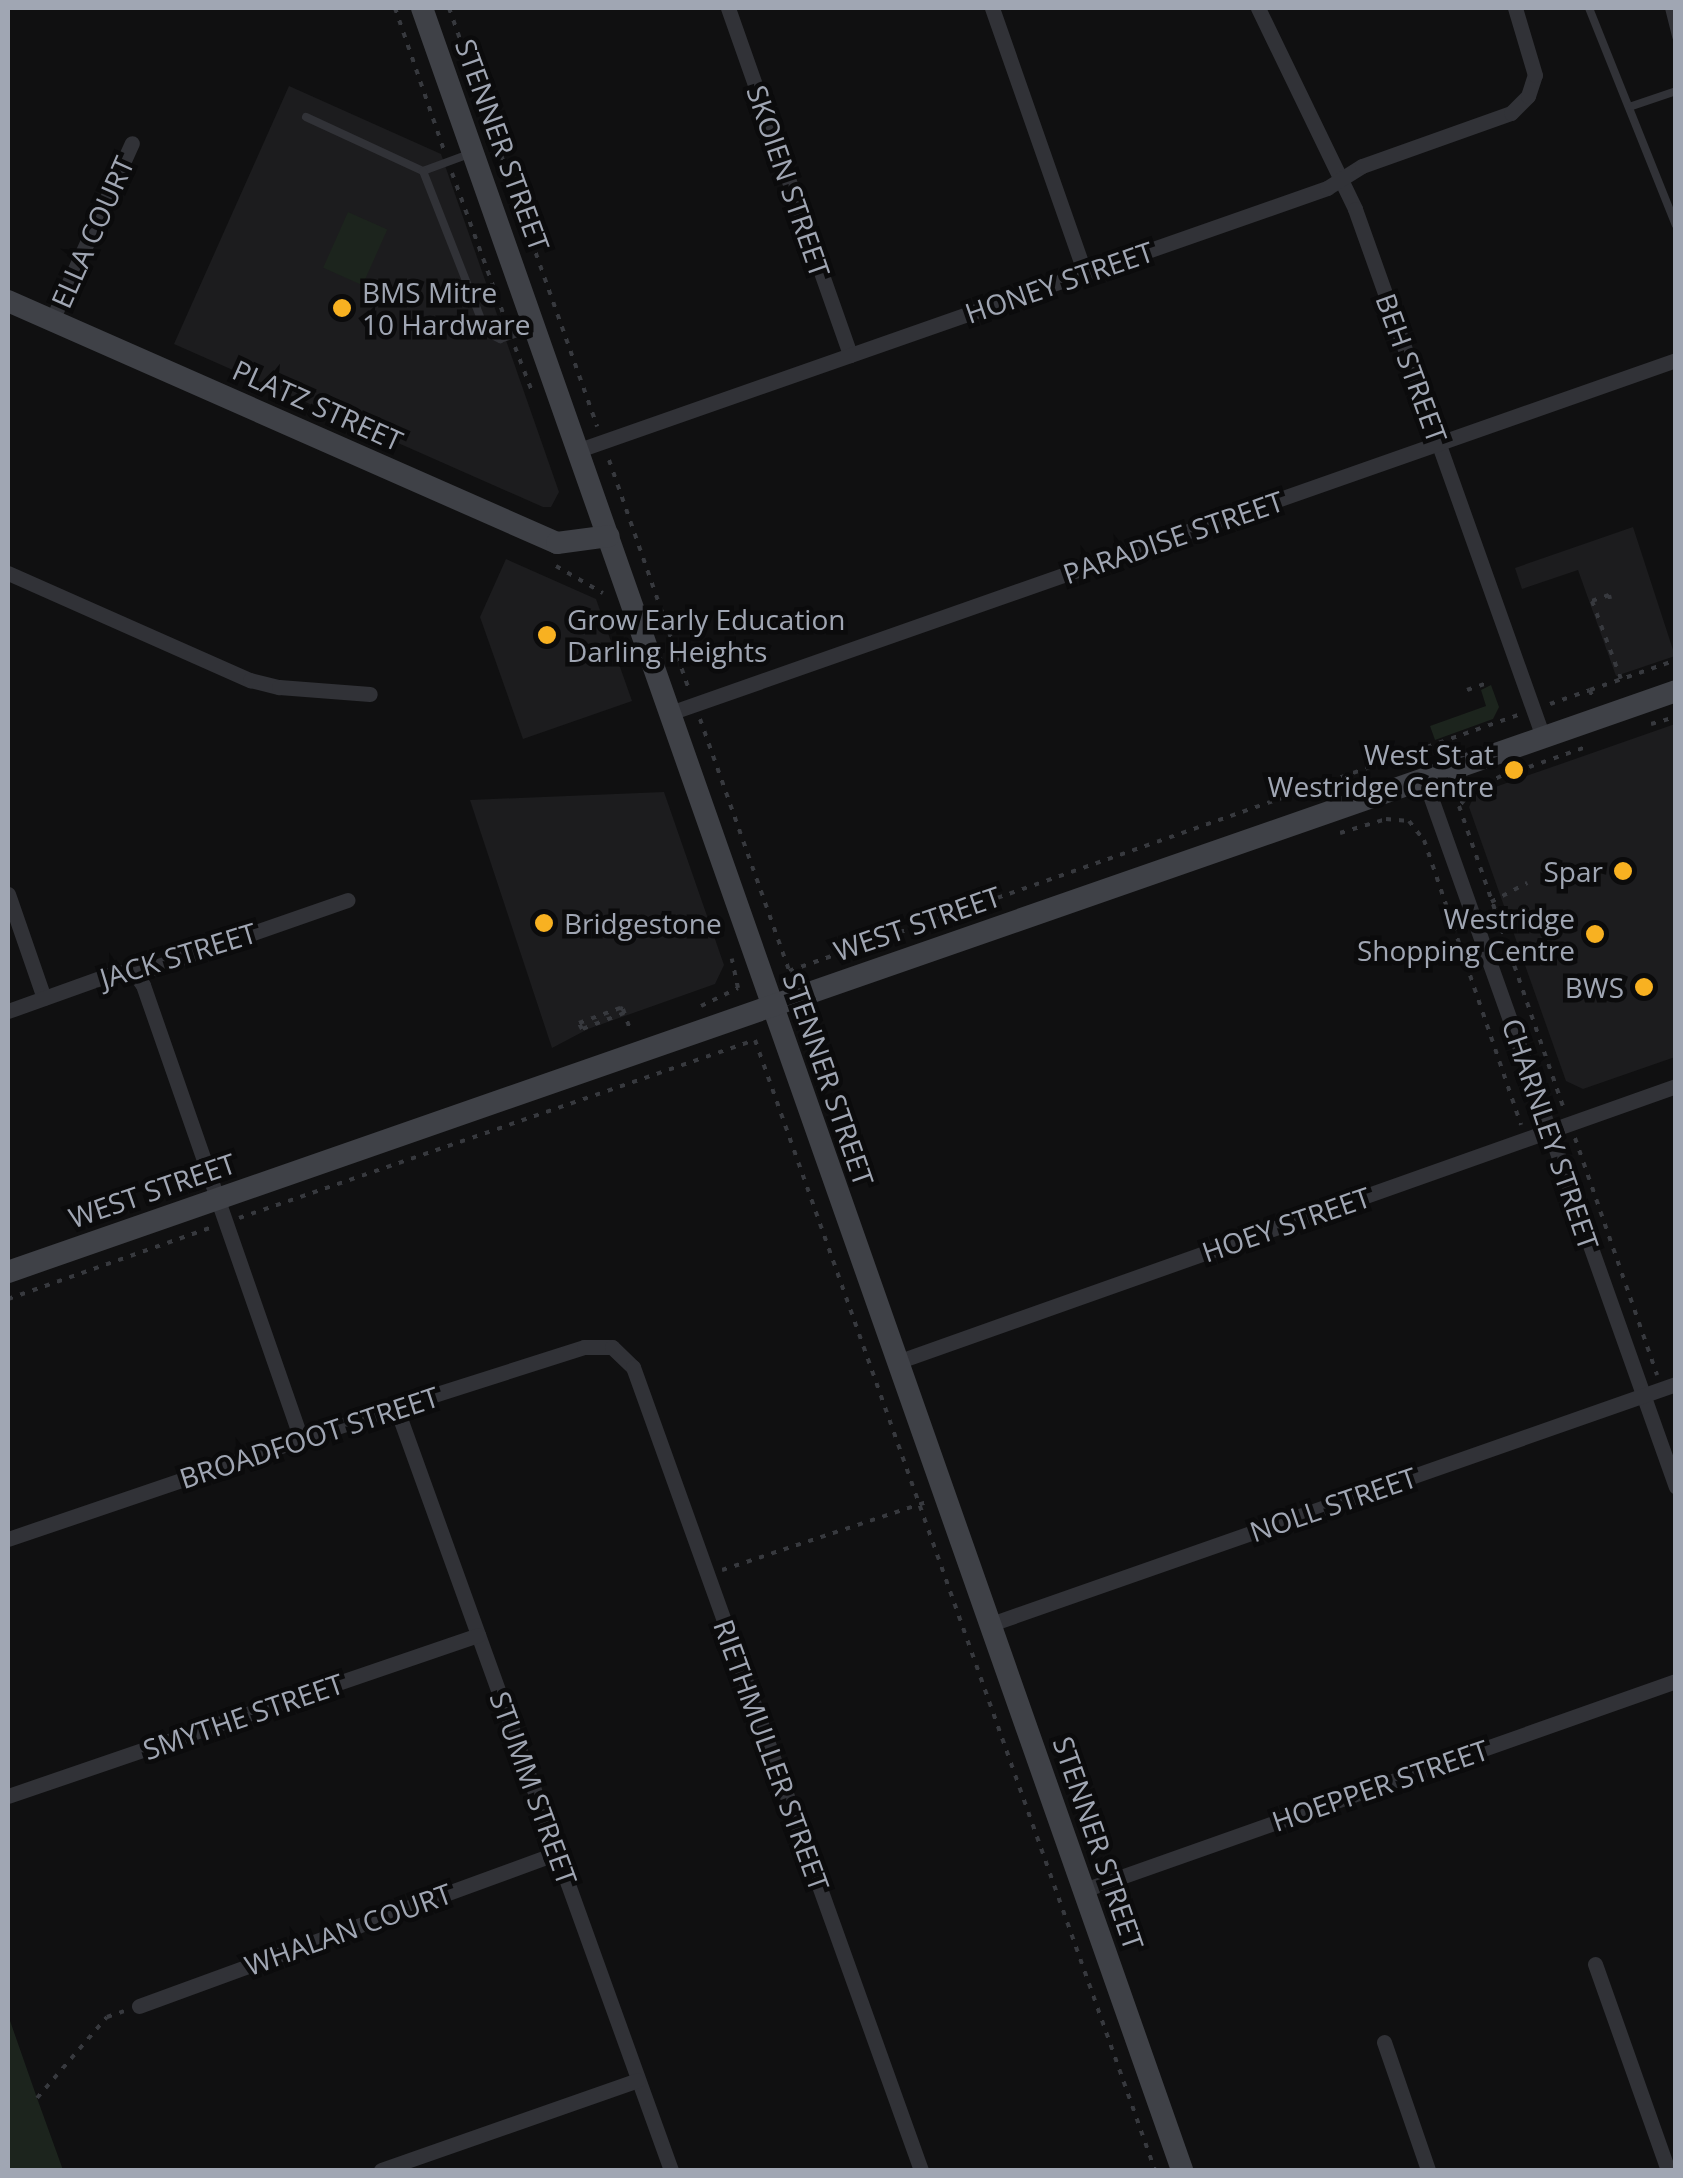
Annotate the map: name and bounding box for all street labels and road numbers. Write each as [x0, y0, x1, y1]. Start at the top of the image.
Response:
street label: STENNER STREET [449, 34, 557, 256]
street label: SKOIEN STREET [740, 81, 838, 281]
street label: ELLA COURT [44, 151, 140, 313]
street label: HONEY STREET [961, 234, 1157, 330]
street label: BEH STREET [1370, 289, 1454, 447]
street label: PLATZ STREET [228, 353, 408, 457]
street label: PARADISE STREET [1059, 484, 1287, 590]
street label: WEST STREET [829, 879, 1005, 967]
street label: JACK STREET [96, 915, 260, 995]
street label: STENNER STREET [777, 968, 881, 1190]
street label: CHARNLEY STREET [1496, 1014, 1606, 1254]
street label: WEST STREET [64, 1146, 240, 1234]
street label: HOEY STREET [1198, 1180, 1374, 1268]
street label: BROADFOOT STREET [175, 1379, 443, 1495]
street label: NOLL STREET [1245, 1460, 1421, 1548]
street label: RIETHMULLER STREET [707, 1615, 837, 1895]
street label: SMYTHE STREET [138, 1666, 348, 1766]
street label: STUMM STREET [483, 1687, 585, 1889]
street label: STENNER STREET [1047, 1732, 1151, 1954]
street label: HOEPPER STREET [1268, 1732, 1492, 1838]
street label: WHALAN COURT [240, 1876, 456, 1982]

